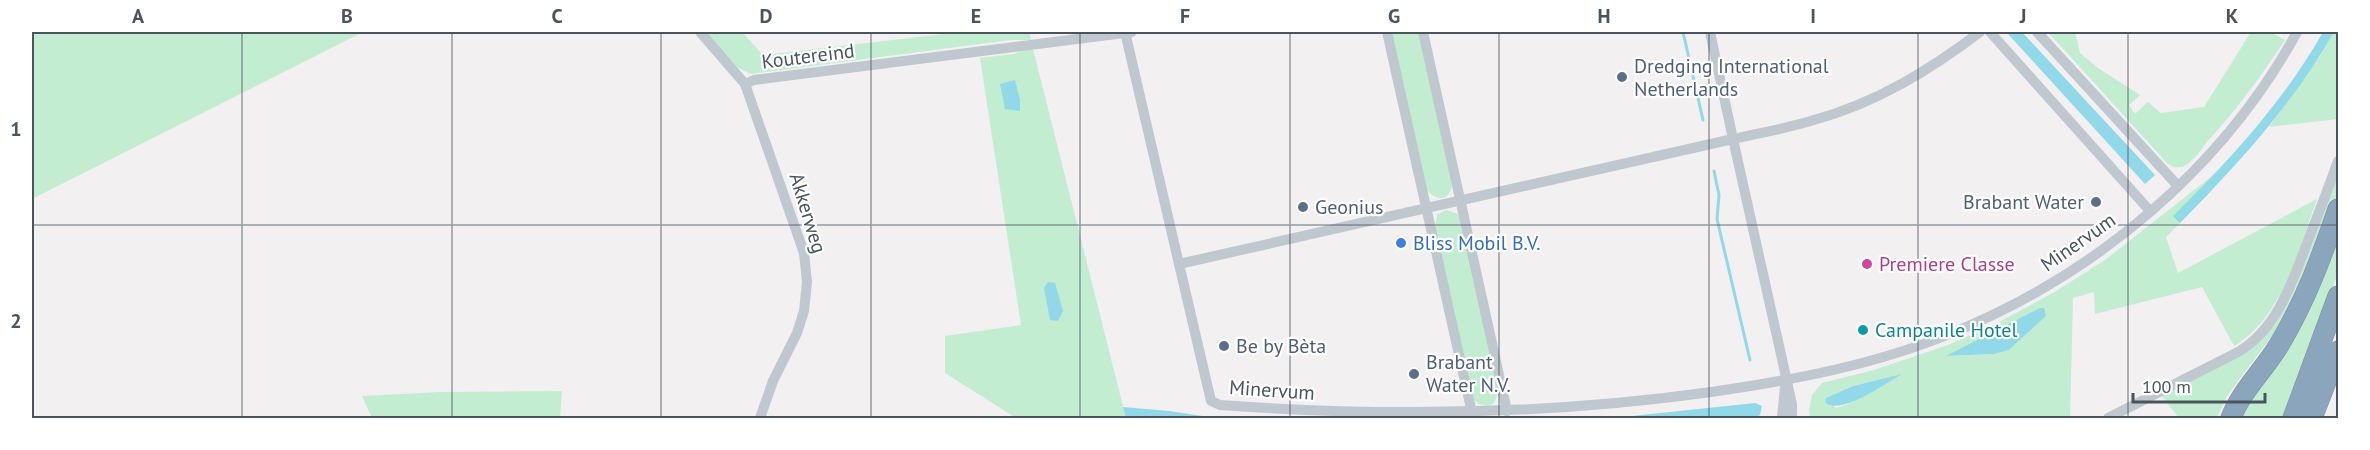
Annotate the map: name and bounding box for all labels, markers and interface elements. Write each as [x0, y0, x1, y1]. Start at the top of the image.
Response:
text: A [132, 3, 145, 29]
text: B [341, 3, 353, 29]
text: C [551, 3, 563, 29]
text: D [760, 3, 773, 29]
text: E [971, 3, 981, 29]
text: F [1180, 3, 1190, 29]
text: G [1388, 3, 1400, 29]
text: H [1597, 3, 1611, 29]
text: I [1810, 3, 1816, 29]
text: J [2019, 3, 2026, 29]
text: K [2226, 3, 2239, 29]
street label: Koutereind [760, 37, 856, 75]
place label: Dredging International Netherlands [1634, 53, 1829, 102]
marker: Dredging International Netherlands [1615, 70, 1629, 84]
text: 1 [10, 116, 22, 142]
street label: Akkerweg [783, 170, 833, 256]
place label: Brabant Water [1963, 189, 2084, 215]
place label: Geonius [1315, 194, 1383, 220]
marker: Brabant Water [2089, 195, 2103, 209]
marker: Geonius [1296, 200, 1310, 214]
street label: Minervum [2035, 207, 2121, 277]
place label: Bliss Mobil B.V. [1413, 230, 1541, 256]
marker: Bliss Mobil B.V. [1394, 236, 1408, 250]
place label: Premiere Classe [1879, 251, 2015, 277]
marker: Premiere Classe [1860, 257, 1874, 271]
text: 2 [10, 308, 22, 334]
place label: Campanile Hotel [1875, 317, 2017, 343]
marker: Campanile Hotel [1856, 323, 1870, 337]
place label: Be by Bèta [1236, 333, 1326, 359]
marker: Be by Bèta [1217, 339, 1231, 353]
place label: Brabant Water N.V. [1426, 349, 1511, 398]
scale bar [2133, 366, 2265, 404]
marker: Brabant Water N.V. [1407, 367, 1421, 381]
street label: Minervum [1228, 374, 1316, 406]
text: 100 m [2142, 375, 2191, 398]

